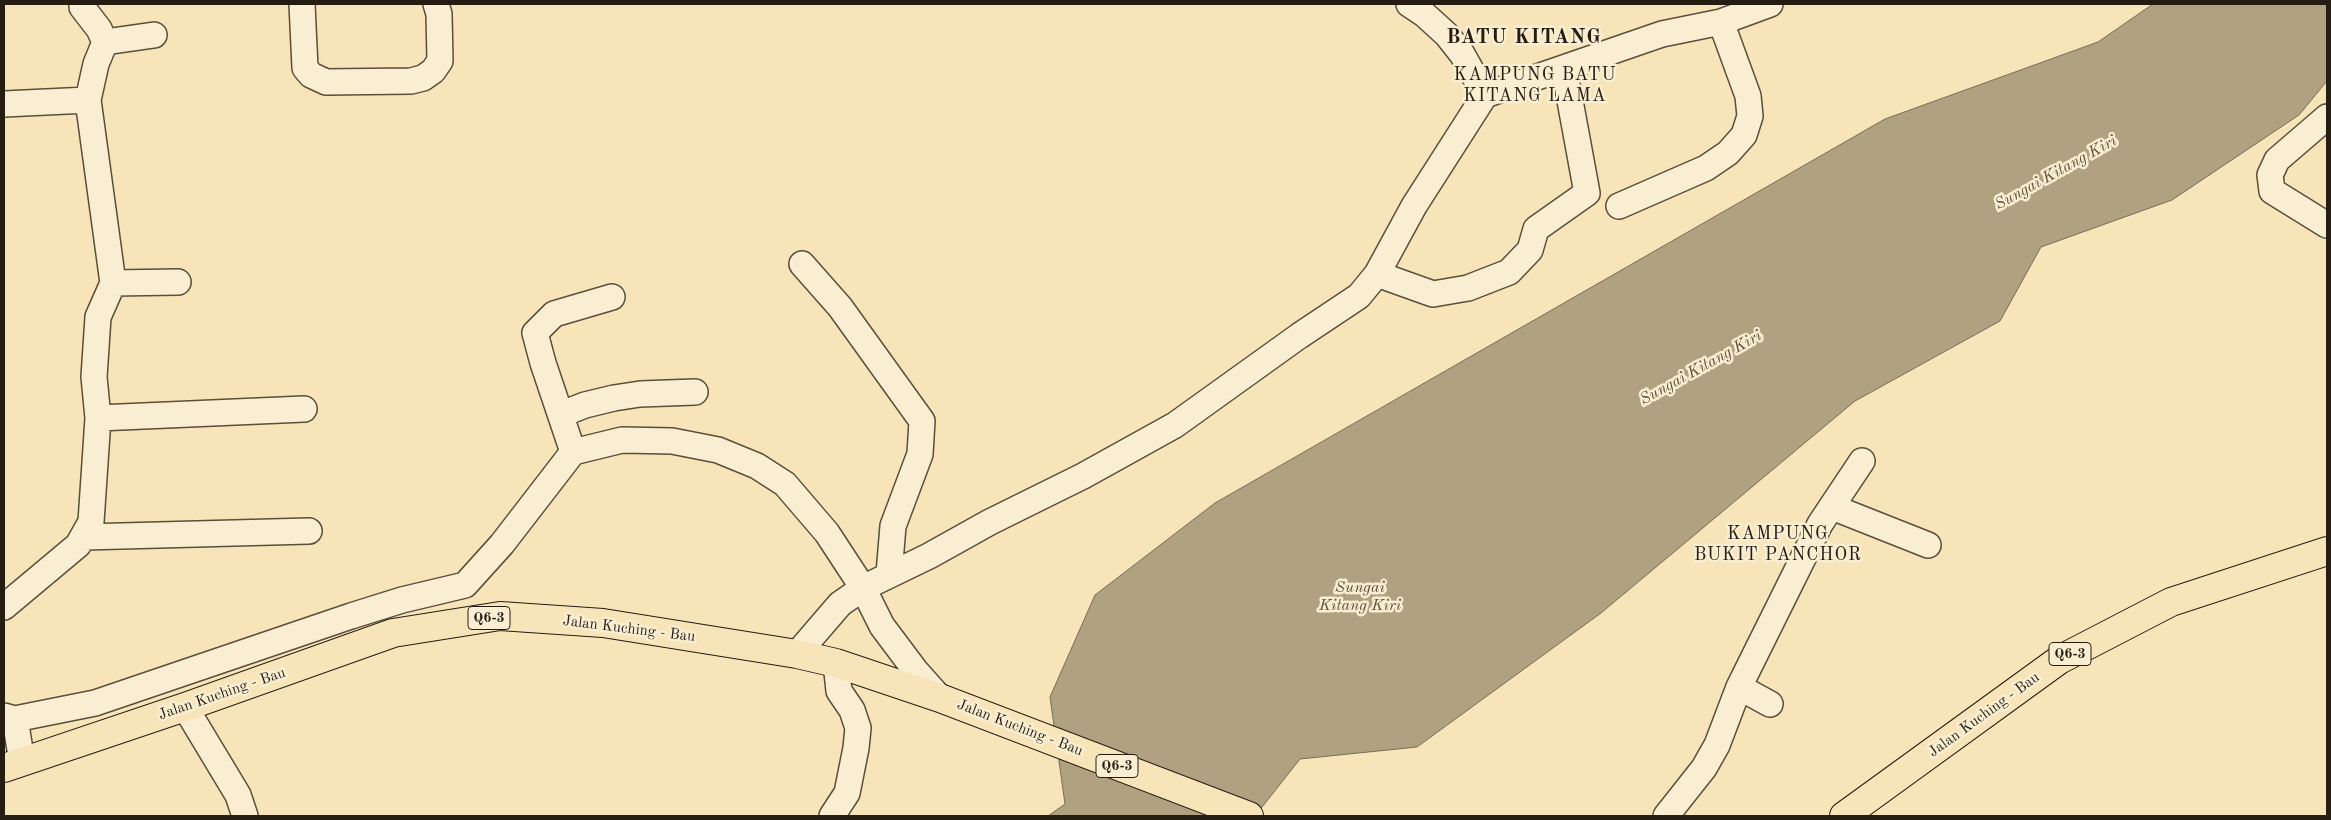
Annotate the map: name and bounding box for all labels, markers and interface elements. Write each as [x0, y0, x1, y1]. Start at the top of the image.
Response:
district label: BATU KITANG [1445, 26, 1603, 50]
district label: KAMPUNG BATU KITANG LAMA [1452, 64, 1618, 106]
water label: Sungai Kitang Kiri [1992, 132, 2120, 214]
water label: Sungai Kitang Kiri [1637, 327, 1765, 409]
district label: KAMPUNG BUKIT PANCHOR [1692, 523, 1864, 566]
water label: Sungai Kitang Kiri [1319, 578, 1401, 616]
road number: Q6-3 [468, 606, 510, 630]
street label: Jalan Kuching - Bau [562, 612, 696, 646]
road number: Q6-3 [2049, 642, 2091, 666]
street label: Jalan Kuching - Bau [156, 664, 288, 724]
street label: Jalan Kuching - Bau [1925, 669, 2043, 761]
street label: Jalan Kuching - Bau [955, 696, 1085, 760]
road number: Q6-3 [1096, 754, 1138, 778]

